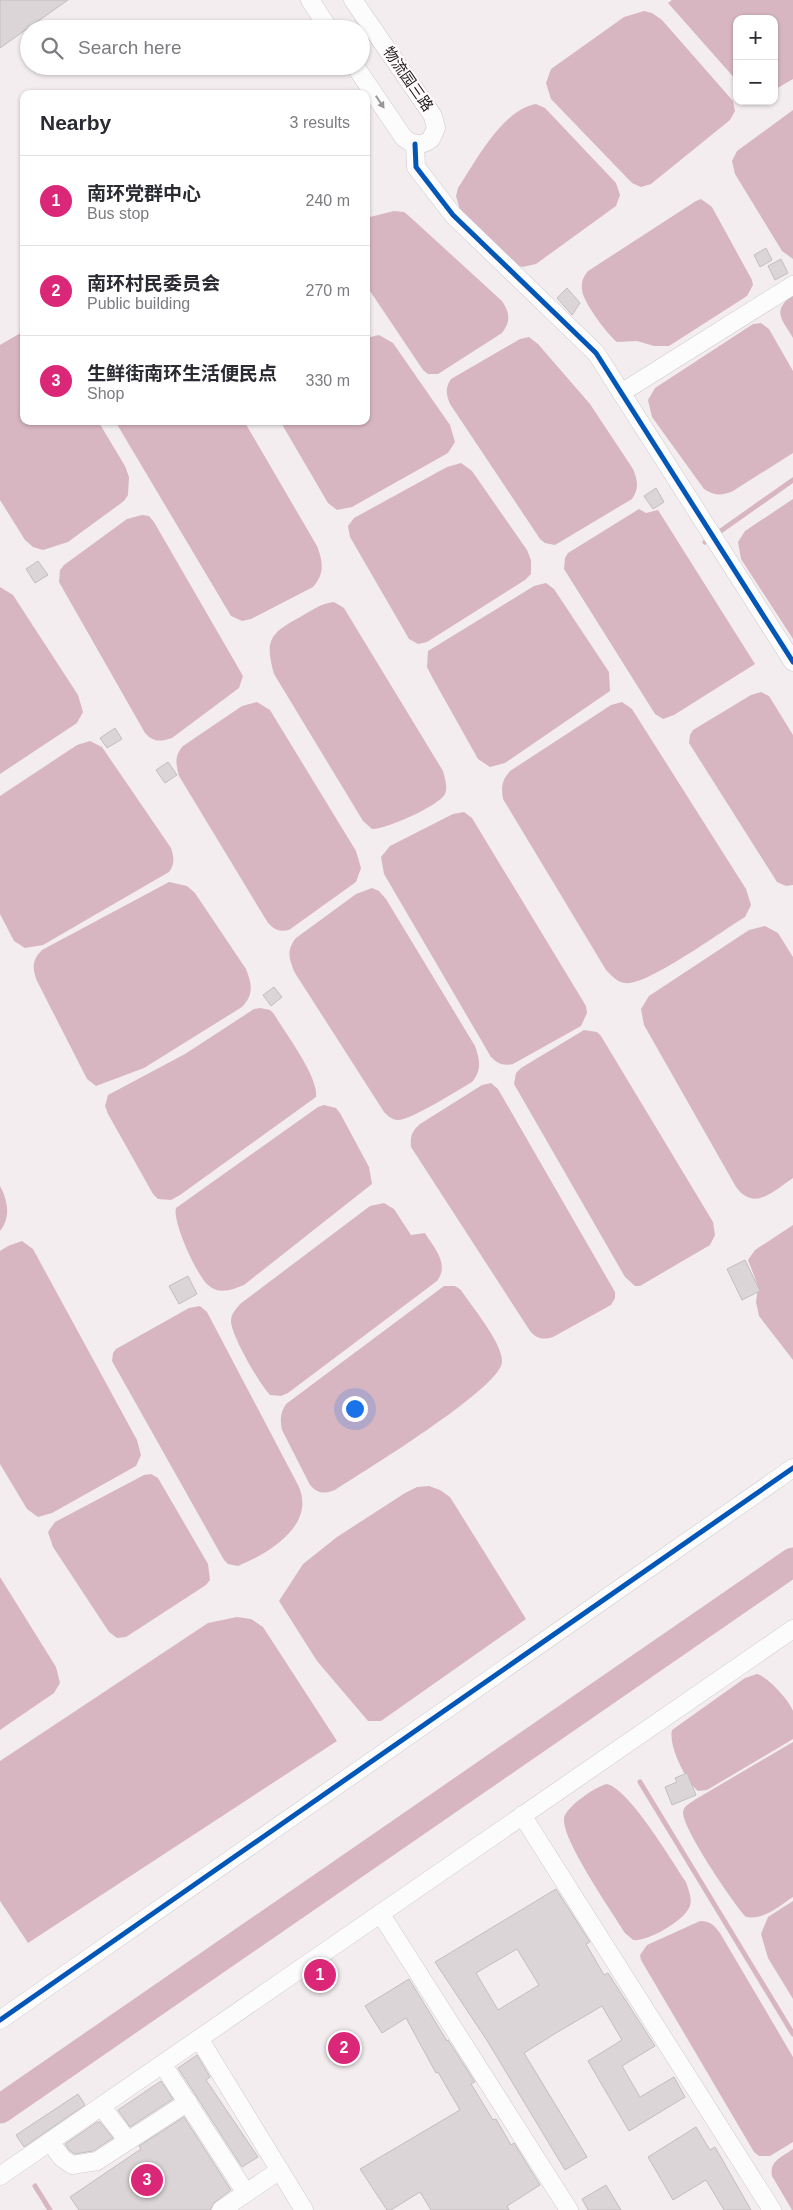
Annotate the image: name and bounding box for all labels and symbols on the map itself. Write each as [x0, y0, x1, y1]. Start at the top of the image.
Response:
street label: 物流园三路 [380, 43, 437, 114]
one-way arrow [375, 95, 384, 109]
your location [342, 1396, 368, 1422]
pin: 1 [304, 1956, 336, 1994]
pin: 2 [328, 2029, 360, 2067]
pin: 3 [131, 2161, 163, 2199]

